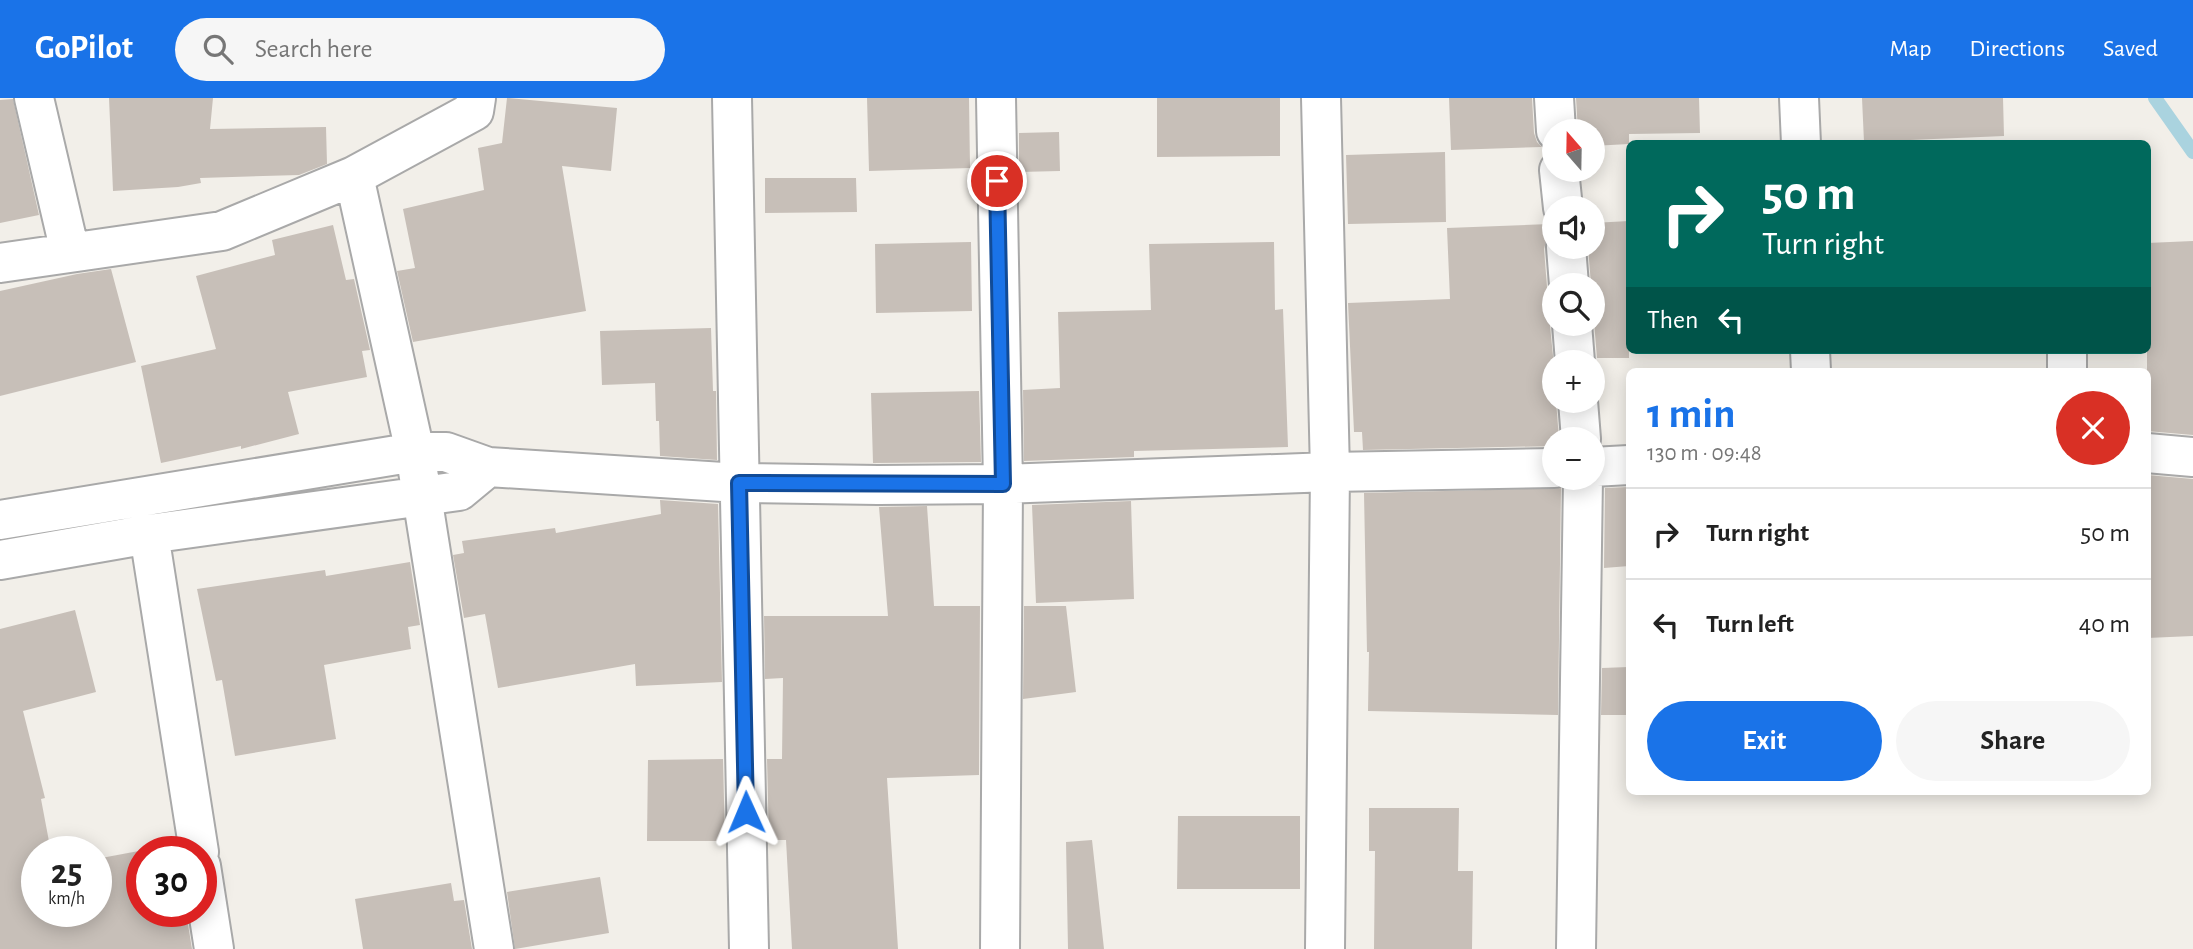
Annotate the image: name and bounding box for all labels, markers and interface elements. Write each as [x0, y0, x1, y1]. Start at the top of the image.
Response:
search box [175, 18, 665, 81]
icon: search [199, 30, 237, 68]
text: GoPilot [35, 32, 133, 65]
text: Search here [255, 36, 372, 62]
text: Map [1889, 37, 1931, 61]
text: Directions [1969, 37, 2065, 61]
text: Saved [2103, 37, 2158, 61]
north arrow [1542, 119, 1605, 182]
map controls [1542, 119, 1605, 490]
pin [967, 151, 1027, 211]
icon: arrive [978, 162, 1016, 200]
icon: right [1647, 168, 1738, 259]
text: 50 m [1762, 170, 1856, 219]
button: sound [1542, 196, 1605, 259]
text: Turn right [1762, 228, 1884, 260]
button: search [1542, 273, 1605, 336]
icon: left [1712, 301, 1750, 339]
text: Then [1647, 307, 1698, 333]
button: + [1542, 350, 1605, 413]
button: close [2056, 391, 2130, 465]
text: 1 min [1647, 393, 1736, 435]
button: − [1542, 427, 1605, 490]
text: 130 m · 09:48 [1647, 442, 1762, 465]
icon: right [1647, 515, 1685, 553]
text: Turn right [1706, 520, 1809, 546]
text: 50 m [2080, 520, 2130, 546]
icon: left [1647, 606, 1685, 644]
text: Turn left [1706, 611, 1794, 637]
text: 40 m [2079, 611, 2130, 637]
button: Exit [1647, 701, 1882, 781]
button: Share [1896, 701, 2130, 781]
position arrow [709, 775, 783, 849]
speed limit sign: 30 [126, 836, 217, 927]
text: 25 [51, 855, 82, 890]
text: km/h [48, 890, 85, 908]

